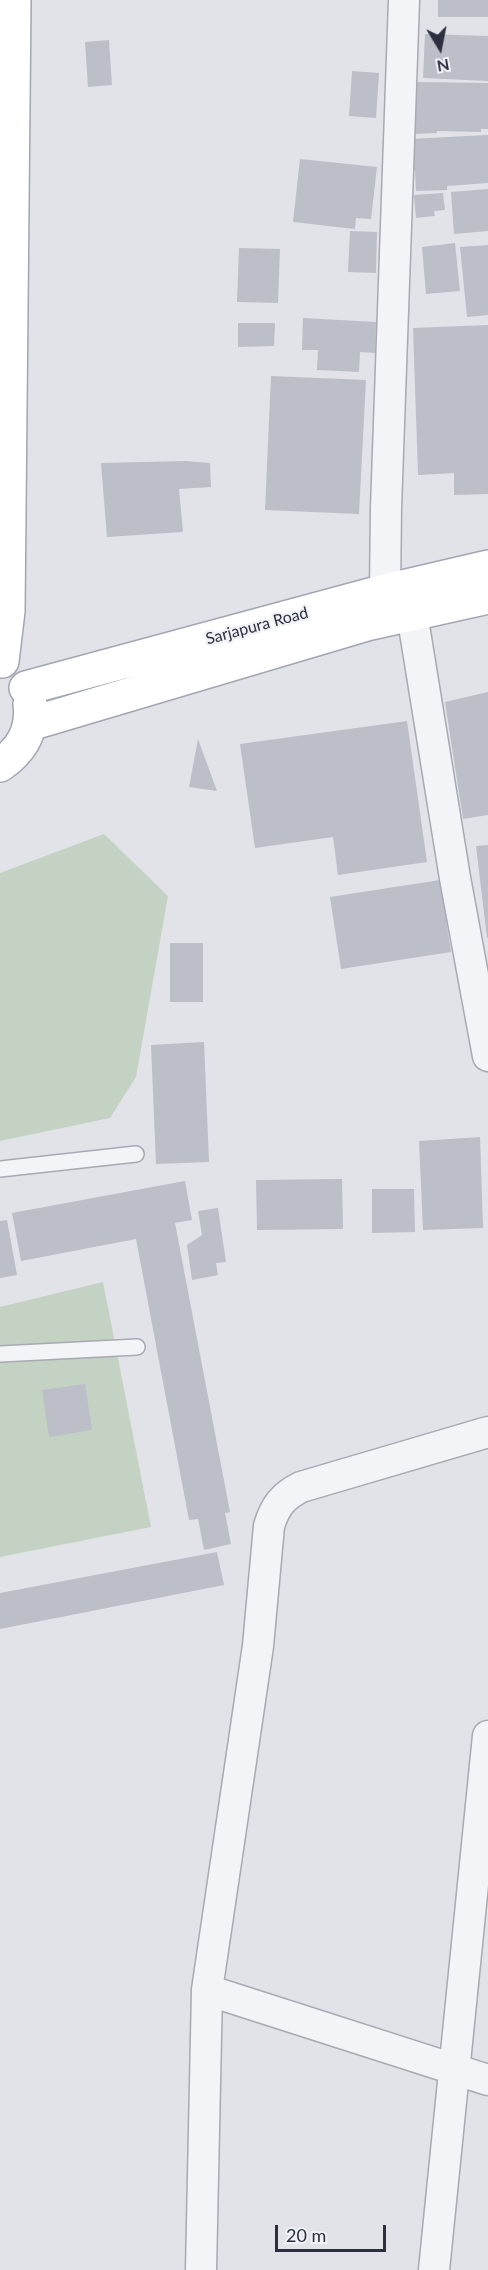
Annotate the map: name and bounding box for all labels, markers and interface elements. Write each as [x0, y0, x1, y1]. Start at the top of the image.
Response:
north arrow [410, 18, 470, 78]
text: N [436, 56, 451, 77]
street label: Sarjapura Road [204, 603, 310, 649]
scale bar [278, 2213, 389, 2251]
text: 20 m [286, 2224, 326, 2246]

